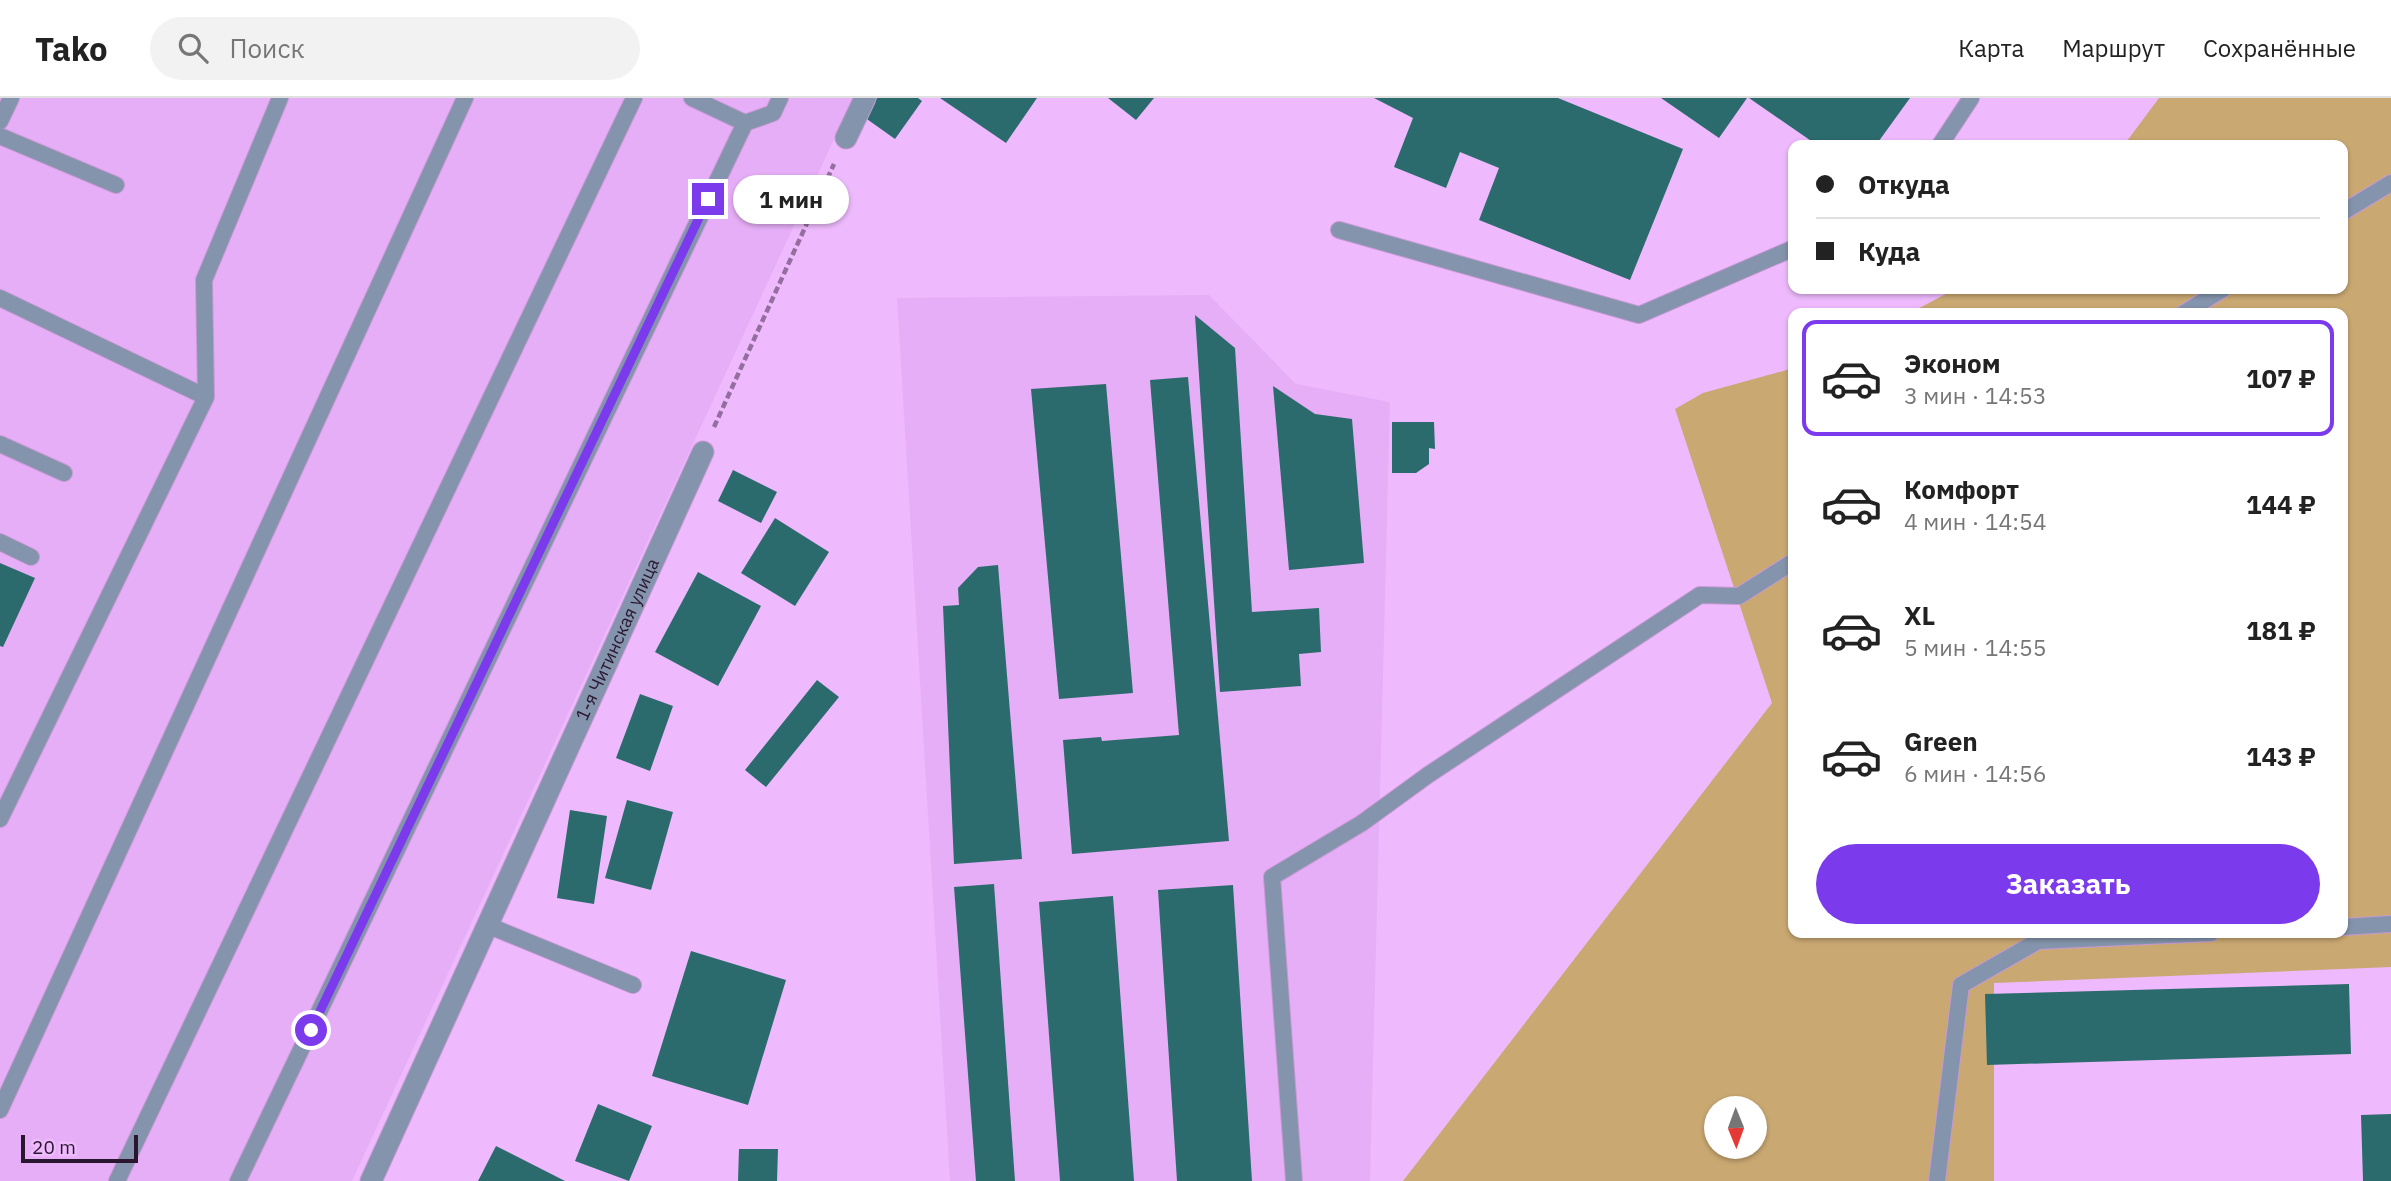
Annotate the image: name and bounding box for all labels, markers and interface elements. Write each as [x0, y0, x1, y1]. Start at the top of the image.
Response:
search box [150, 17, 640, 80]
text: Tako [35, 27, 108, 70]
icon: search [174, 29, 212, 67]
text: Поиск [230, 31, 305, 65]
text: Карта [1958, 32, 2024, 64]
text: Маршрут [2062, 32, 2165, 64]
text: Сохранённые [2203, 32, 2356, 64]
text: Откуда [1858, 167, 1950, 201]
callout: 1 мин [732, 174, 848, 224]
route end [692, 183, 724, 215]
text: 1 мин [759, 184, 823, 214]
text: Куда [1858, 234, 1920, 268]
text: Эконом [1904, 346, 2001, 380]
icon: car [1820, 347, 1883, 410]
text: 107 ₽ [2246, 361, 2316, 395]
text: 3 мин · 14:53 [1904, 380, 2047, 410]
text: Комфорт [1904, 472, 2019, 506]
icon: car [1820, 473, 1883, 536]
text: 144 ₽ [2246, 487, 2316, 521]
text: 4 мин · 14:54 [1904, 506, 2047, 536]
street label: 1-я Читинская улица [570, 554, 664, 724]
text: XL [1904, 598, 1935, 632]
icon: car [1820, 599, 1883, 662]
text: 181 ₽ [2246, 613, 2316, 647]
text: 5 мин · 14:55 [1904, 632, 2047, 662]
text: Green [1904, 724, 1978, 758]
icon: car [1820, 725, 1883, 788]
text: 143 ₽ [2246, 739, 2316, 773]
text: 6 мин · 14:56 [1904, 758, 2047, 788]
button: Заказать [1816, 844, 2320, 924]
route start [295, 1014, 327, 1046]
north arrow [1704, 1096, 1768, 1158]
map controls [1704, 1096, 1767, 1159]
scale bar [21, 1132, 138, 1164]
text: 20 m [32, 1135, 76, 1159]

